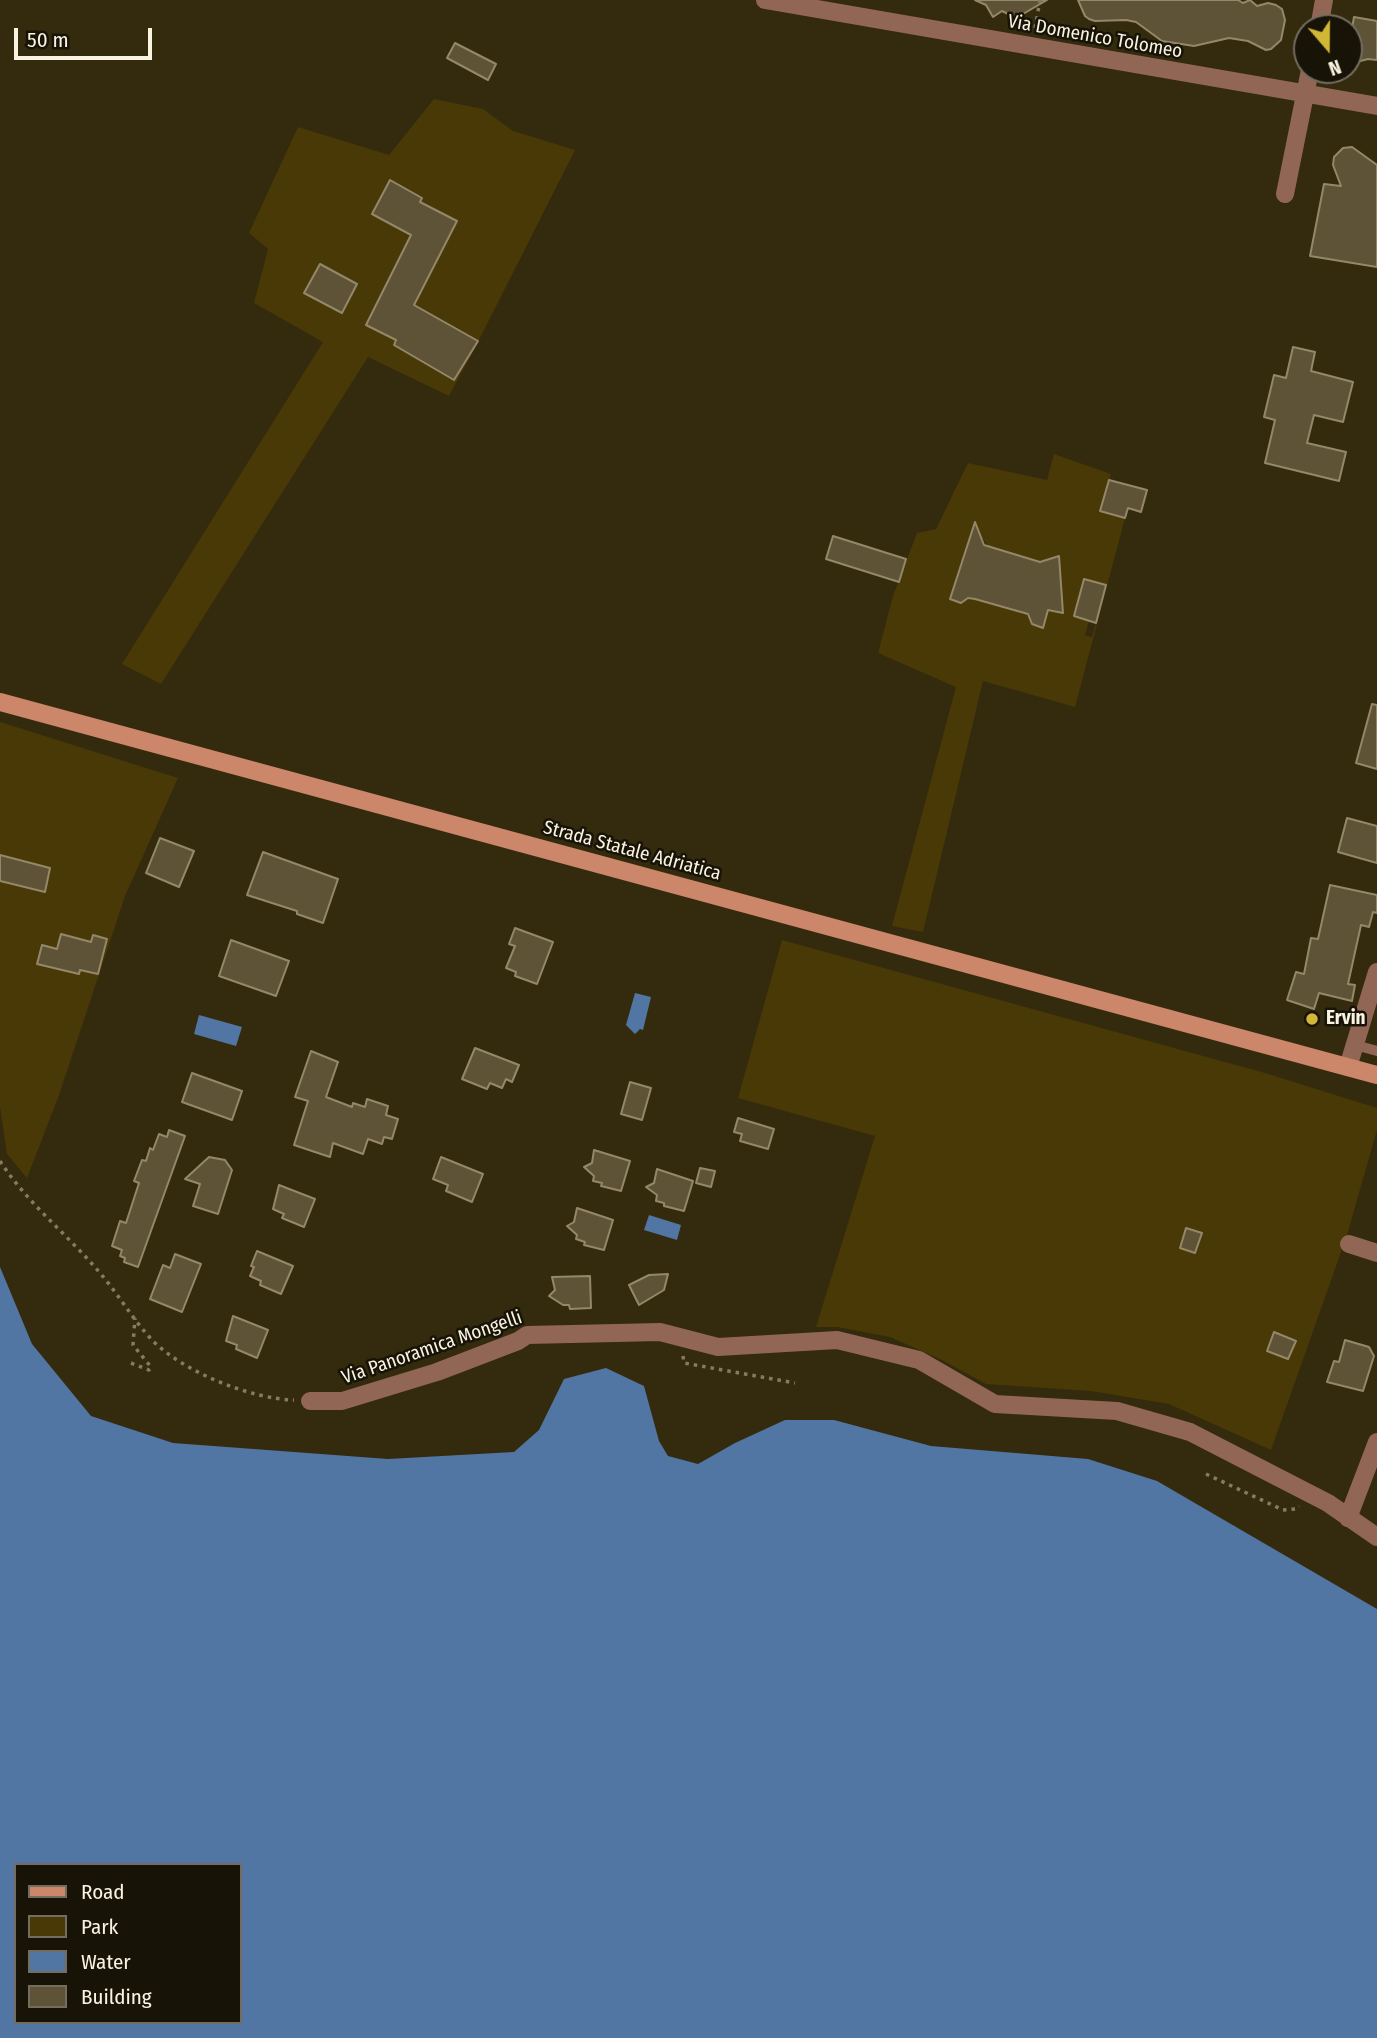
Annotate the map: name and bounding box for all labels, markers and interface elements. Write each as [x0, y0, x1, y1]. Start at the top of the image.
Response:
street label: Via Domenico Tolomeo [1006, 10, 1184, 64]
scale bar [18, 14, 156, 58]
north arrow [1293, 14, 1363, 84]
text: 50 m [27, 27, 69, 53]
text: N [1325, 55, 1344, 80]
street label: Strada Statale Adriatica [541, 816, 723, 886]
place label: Ervin [1326, 1008, 1366, 1030]
marker: Ervin [1304, 1011, 1320, 1027]
street label: Via Panoramica Mongelli [339, 1306, 525, 1390]
legend [14, 1863, 242, 2024]
text: Road [81, 1879, 125, 1905]
text: Park [81, 1914, 118, 1940]
text: Water [81, 1949, 131, 1975]
text: Building [81, 1984, 152, 2010]

